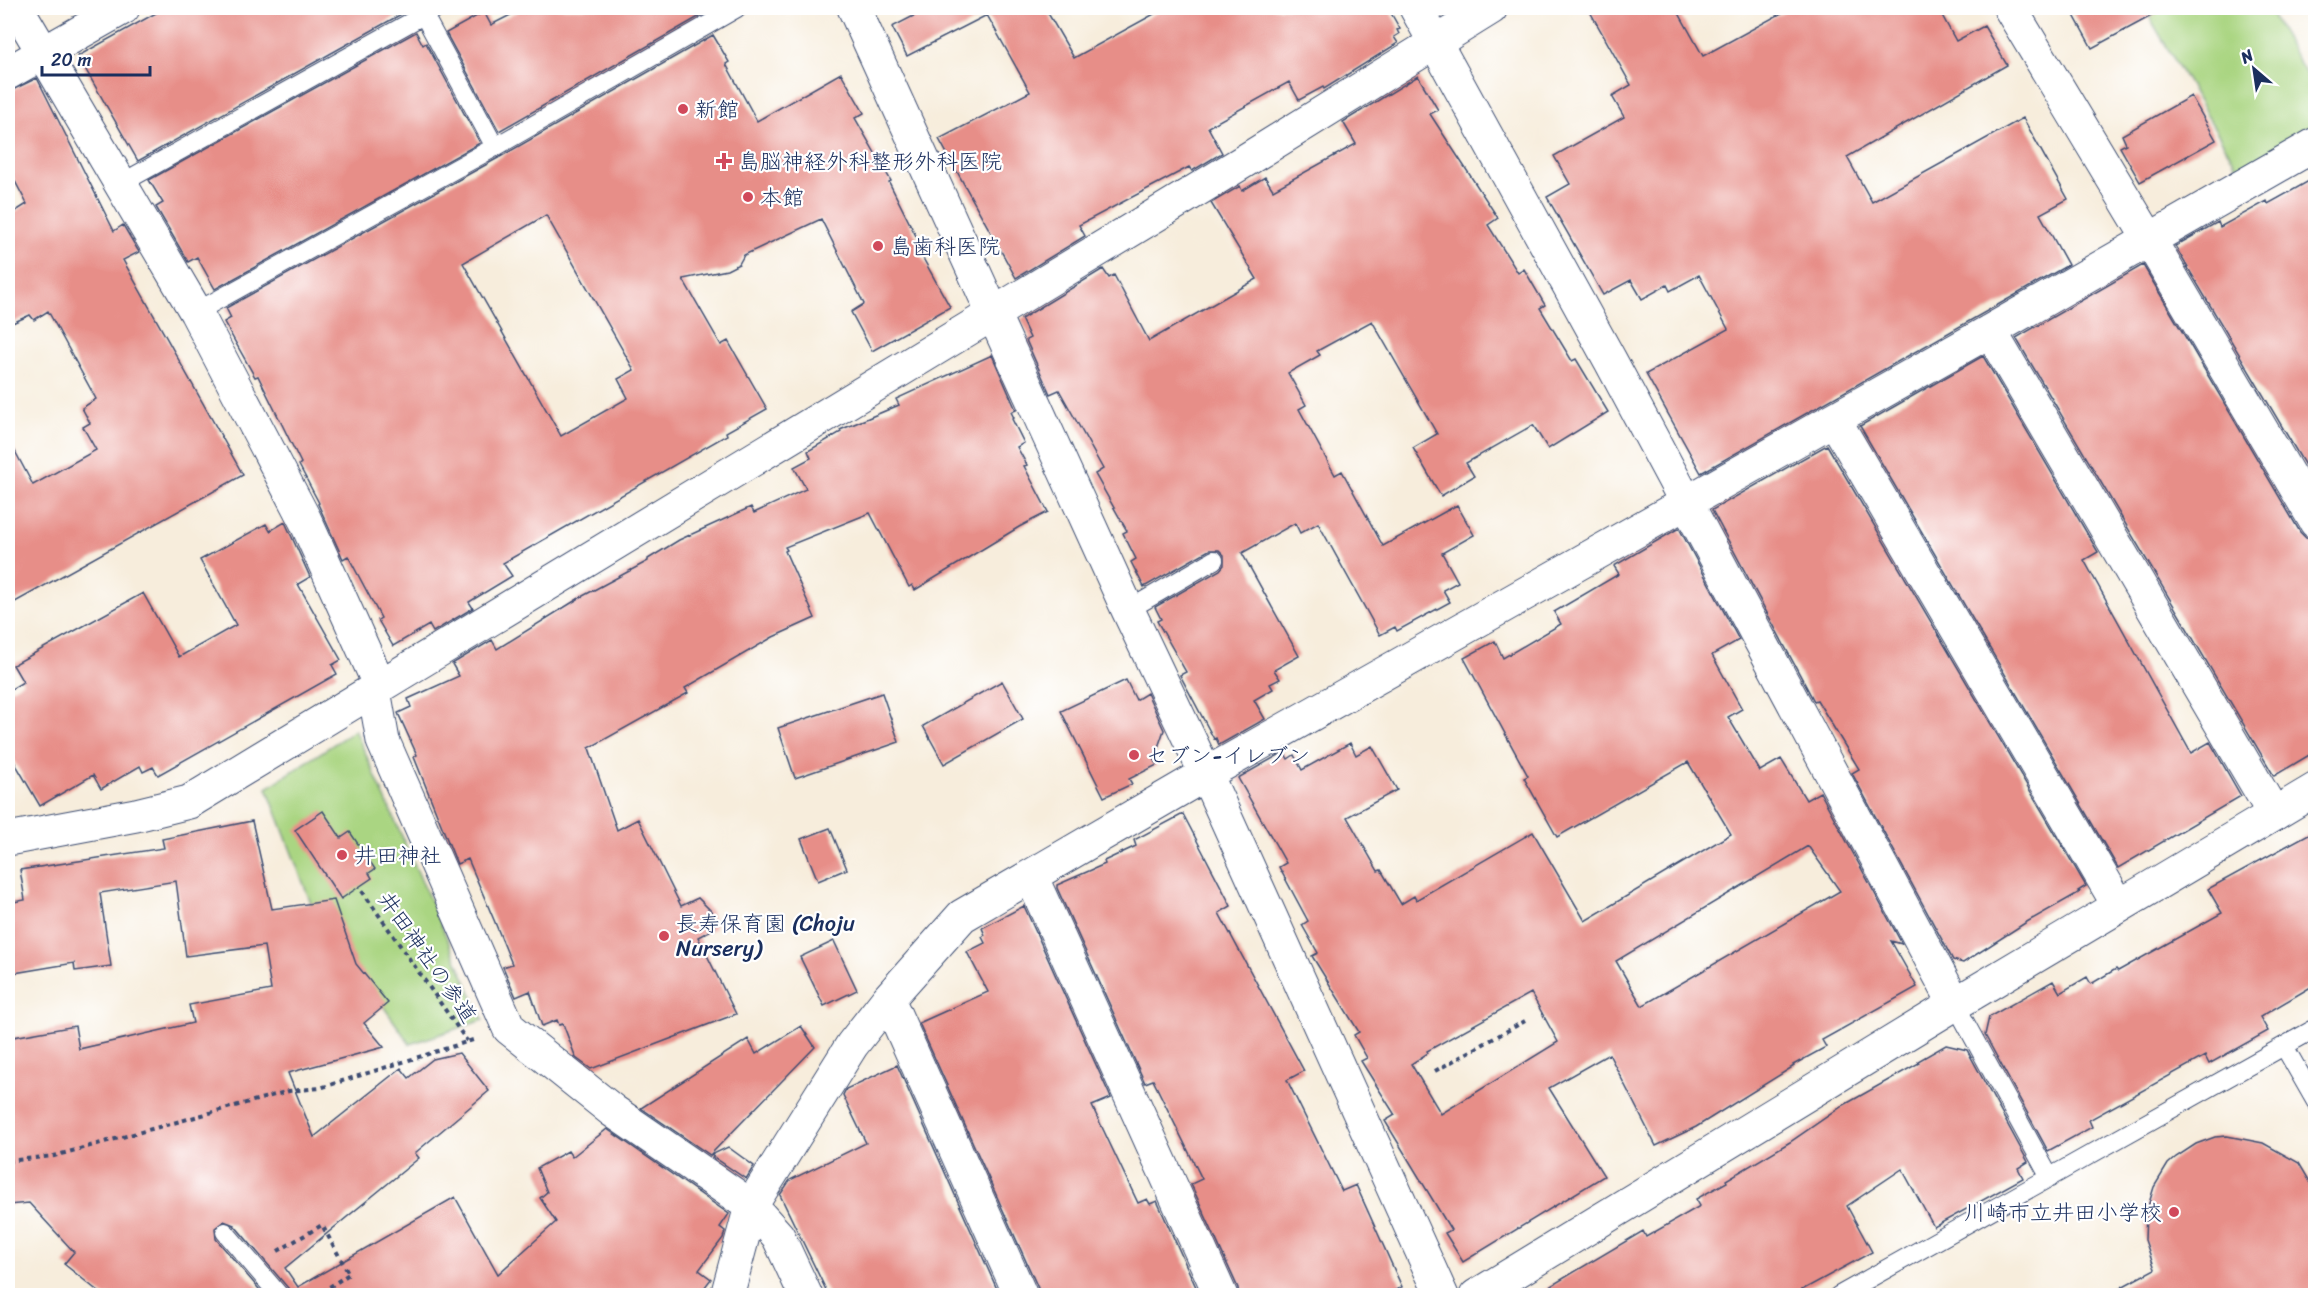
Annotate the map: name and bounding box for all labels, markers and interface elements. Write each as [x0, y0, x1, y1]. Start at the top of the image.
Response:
scale bar [42, 39, 150, 77]
north arrow [2224, 39, 2284, 99]
text: N [2234, 41, 2260, 72]
text: 20 m [51, 44, 91, 76]
place label: 新館 [695, 90, 739, 129]
marker: 新館 [676, 102, 690, 116]
place label: 島脳神経外科整形外科医院 [738, 142, 1002, 181]
marker: 島脳神経外科整形外科医院 [715, 152, 733, 170]
place label: 本館 [760, 178, 804, 217]
marker: 本館 [741, 190, 755, 204]
place label: 島歯科医院 [890, 227, 1000, 266]
marker: 島歯科医院 [871, 239, 885, 253]
place label: セブン-イレブン [1146, 736, 1310, 775]
marker: セブン-イレブン [1127, 748, 1141, 762]
place label: 井田神社 [354, 836, 442, 875]
marker: 井田神社 [335, 848, 349, 862]
street label: 井田神社の参道 [367, 883, 488, 1032]
place label: 長寿保育園 (Choju Nursery) [676, 904, 855, 968]
marker: 長寿保育園 (Choju Nursery) [657, 929, 671, 943]
place label: 川崎市立井田小学校 [1964, 1193, 2162, 1232]
marker: 川崎市立井田小学校 [2167, 1205, 2181, 1219]

